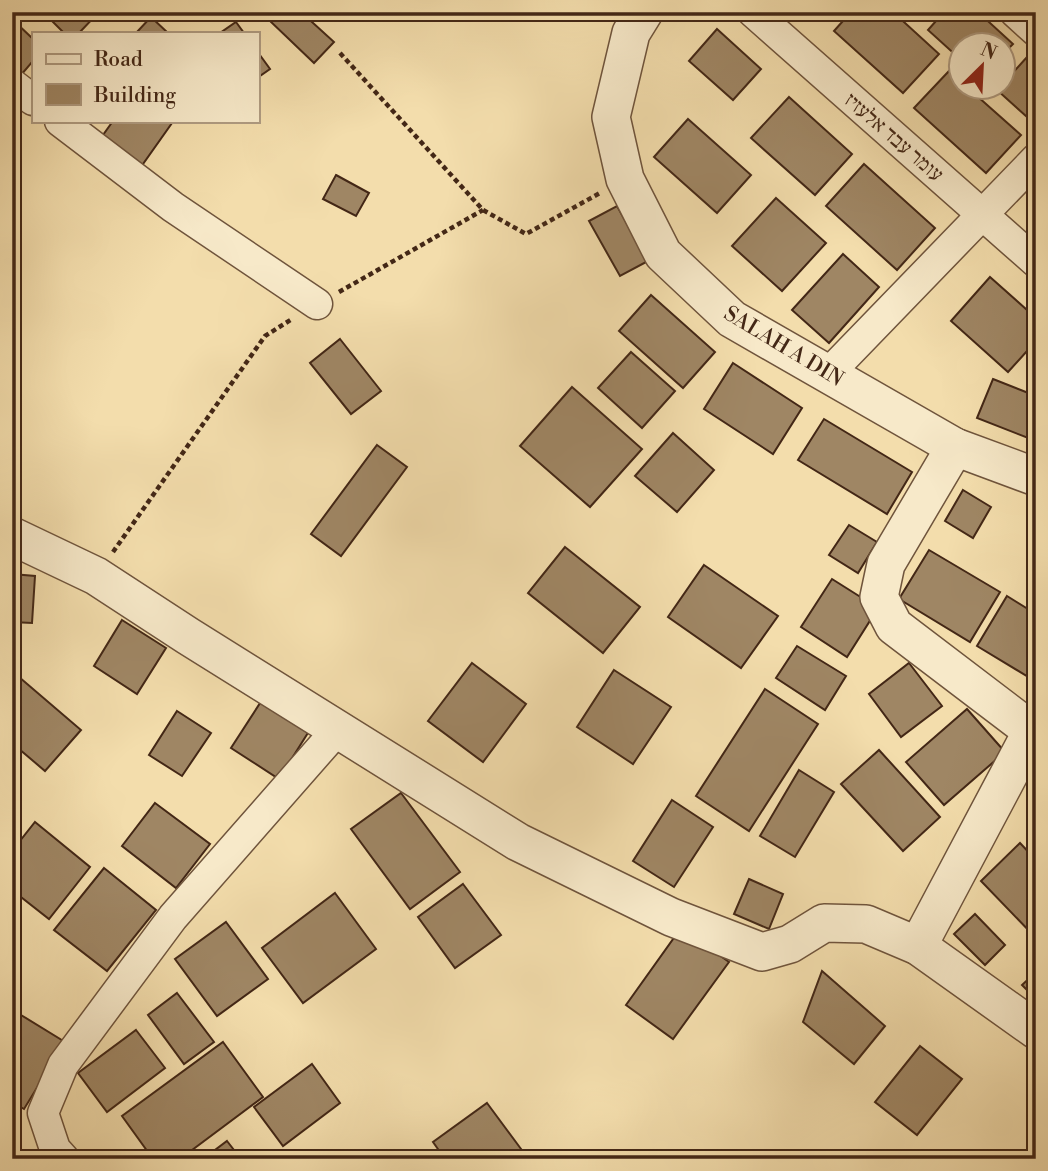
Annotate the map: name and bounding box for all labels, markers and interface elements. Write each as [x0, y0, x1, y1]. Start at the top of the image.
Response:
legend [32, 32, 259, 122]
north arrow [946, 32, 1016, 102]
text: N [977, 37, 1000, 65]
text: Road [94, 47, 143, 73]
text: Building [93, 83, 176, 109]
street label: עומר עבד אלעזיז [838, 88, 948, 188]
street label: SALAH A DIN [719, 301, 848, 393]

